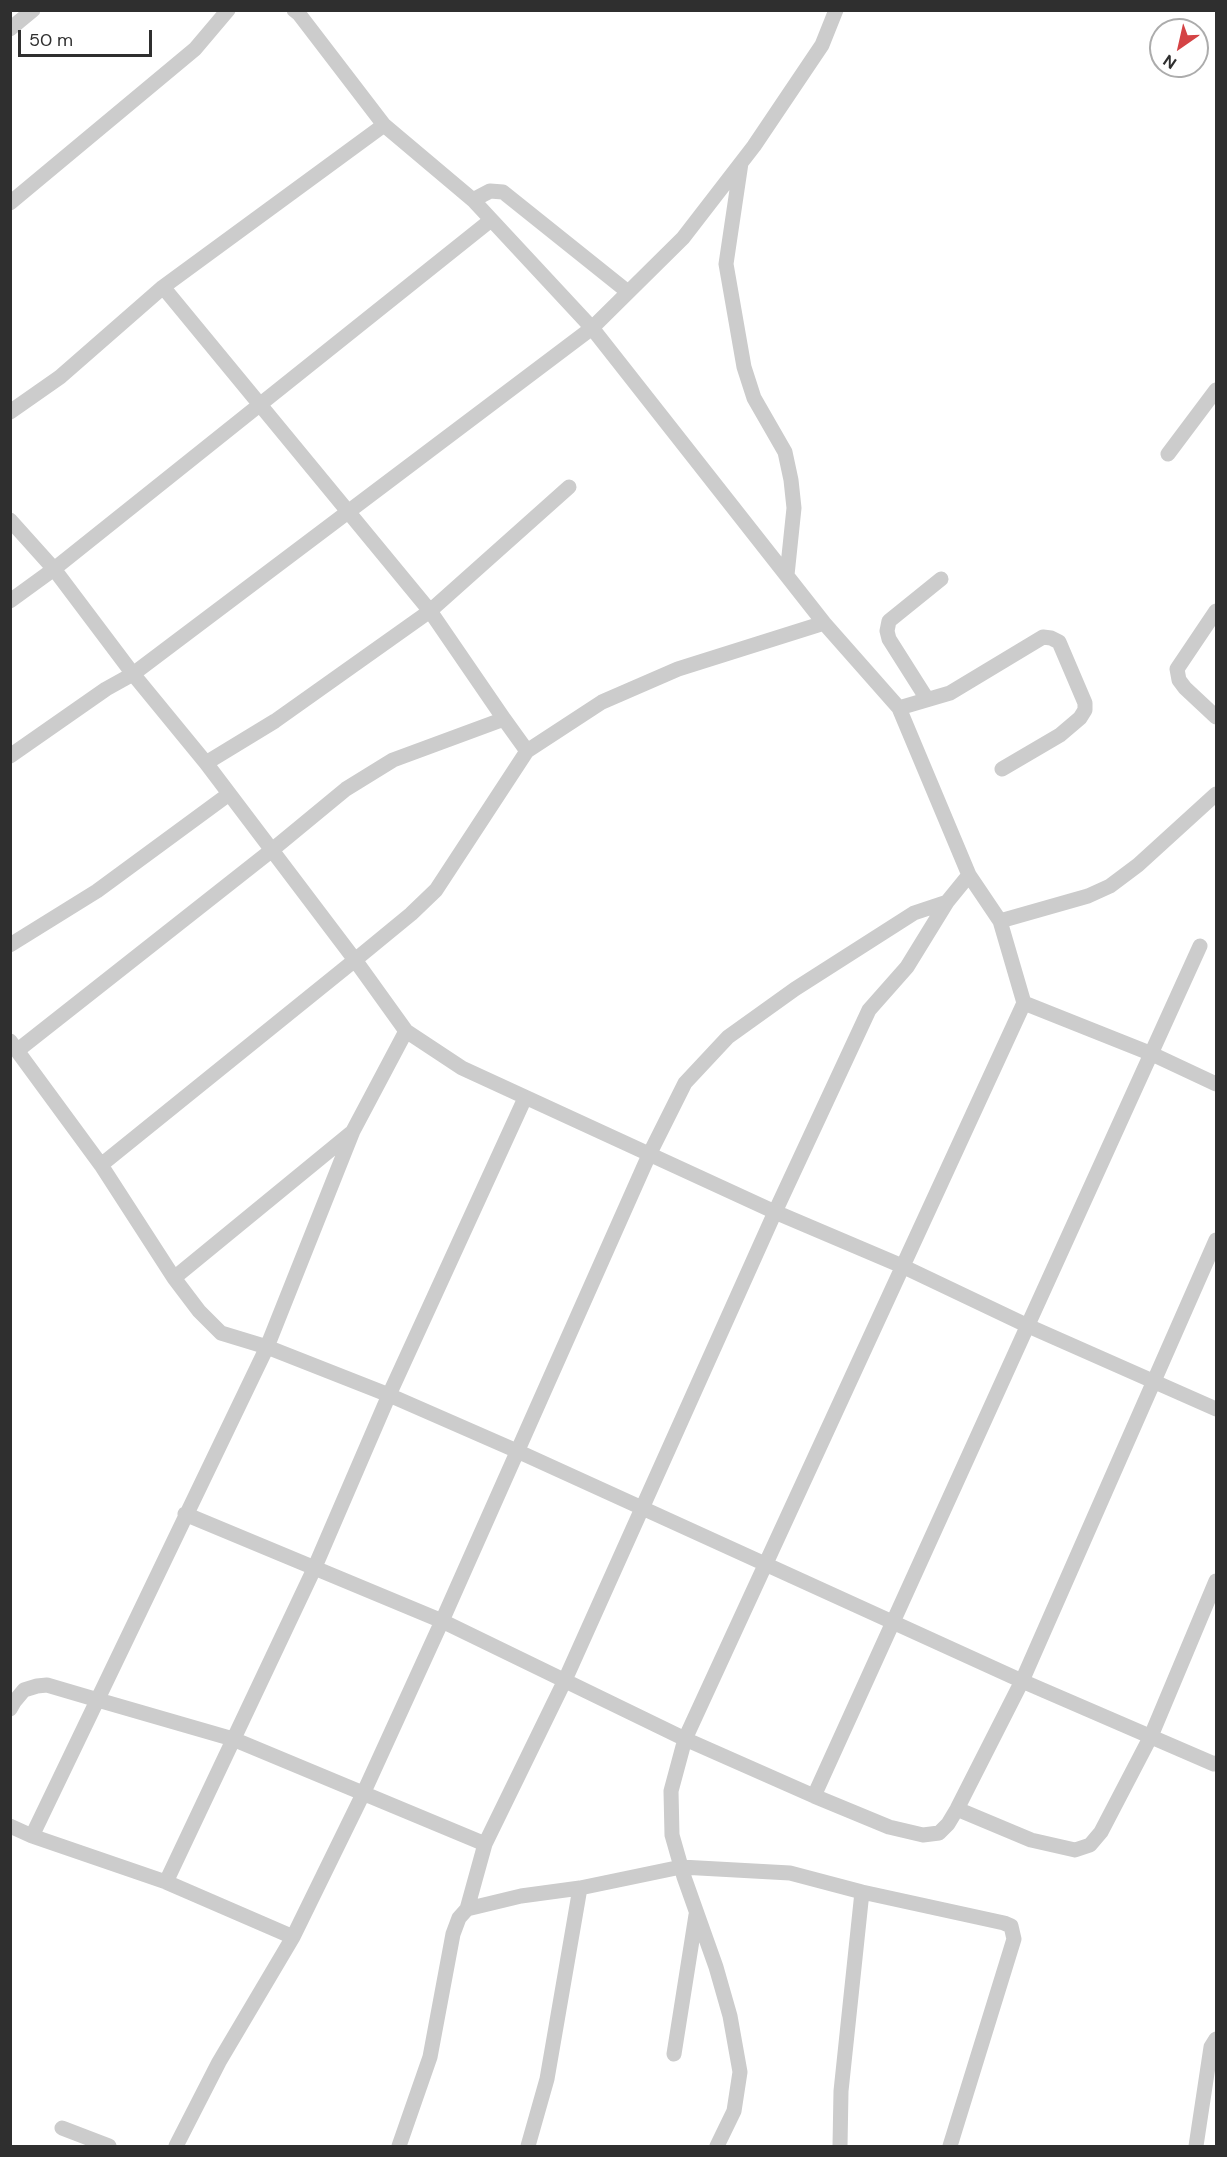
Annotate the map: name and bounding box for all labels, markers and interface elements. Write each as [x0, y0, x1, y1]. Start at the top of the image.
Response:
scale bar [21, 18, 154, 56]
north arrow [1149, 18, 1209, 78]
text: 50 m [29, 28, 73, 52]
text: N [1159, 50, 1180, 74]

